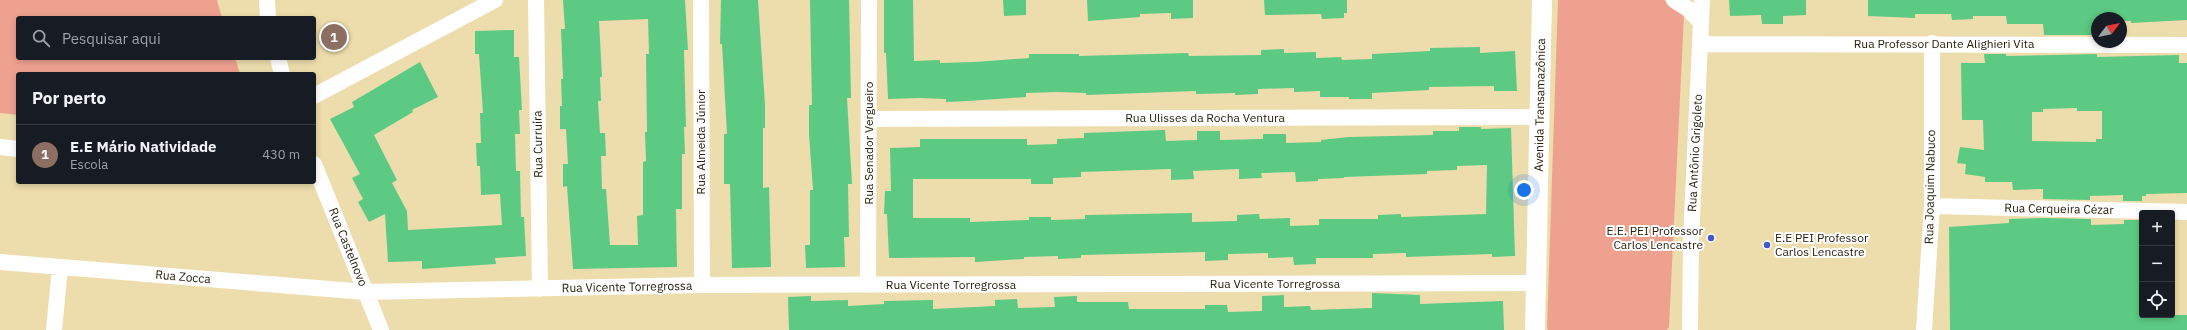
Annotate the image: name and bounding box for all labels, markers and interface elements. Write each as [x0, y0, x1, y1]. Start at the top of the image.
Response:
north arrow [2091, 12, 2127, 48]
search box [16, 16, 316, 60]
pin: 1 [321, 22, 347, 52]
icon: search [30, 27, 52, 49]
text: Pesquisar aqui [62, 29, 161, 48]
street label: Rua Professor Dante Alighieri Vita [1854, 36, 2035, 51]
street label: Avenida Transamazônica [1531, 38, 1548, 172]
street label: Rua Senador Vergueiro [861, 81, 876, 204]
text: Por perto [32, 87, 106, 109]
street label: Rua Almeida Júnior [693, 89, 708, 194]
street label: Rua Antônio Grigoleto [1684, 93, 1705, 212]
street label: Rua Curruíra [529, 110, 546, 178]
street label: Rua Ulisses da Rocha Ventura [1125, 110, 1285, 125]
street label: Rua Joaquim Nabuco [1921, 129, 1938, 244]
text: E.E Mário Natividade [70, 137, 216, 156]
text: 1 [41, 146, 49, 163]
text: 430 m [262, 146, 300, 163]
text: Escola [70, 156, 108, 173]
your location [1514, 180, 1534, 200]
street label: Rua Cerqueira Cézar [2004, 200, 2114, 217]
street label: Rua Castelnovo [326, 205, 371, 289]
map controls [2139, 210, 2175, 318]
button: + [2139, 210, 2175, 246]
place label: E.E. PEI Professor Carlos Lencastre [1606, 223, 1704, 252]
place label: E.E PEI Professor Carlos Lencastre [1775, 230, 1869, 259]
marker: E.E. PEI Professor Carlos Lencastre [1706, 233, 1716, 243]
marker: E.E PEI Professor Carlos Lencastre [1762, 240, 1772, 250]
button: − [2139, 246, 2175, 282]
street label: Rua Zocca [155, 267, 212, 286]
street label: Rua Vicente Torregrossa [1210, 276, 1341, 291]
street label: Rua Vicente Torregrossa [886, 277, 1017, 292]
street label: Rua Vicente Torregrossa [562, 278, 693, 295]
button: locate [2139, 282, 2175, 318]

